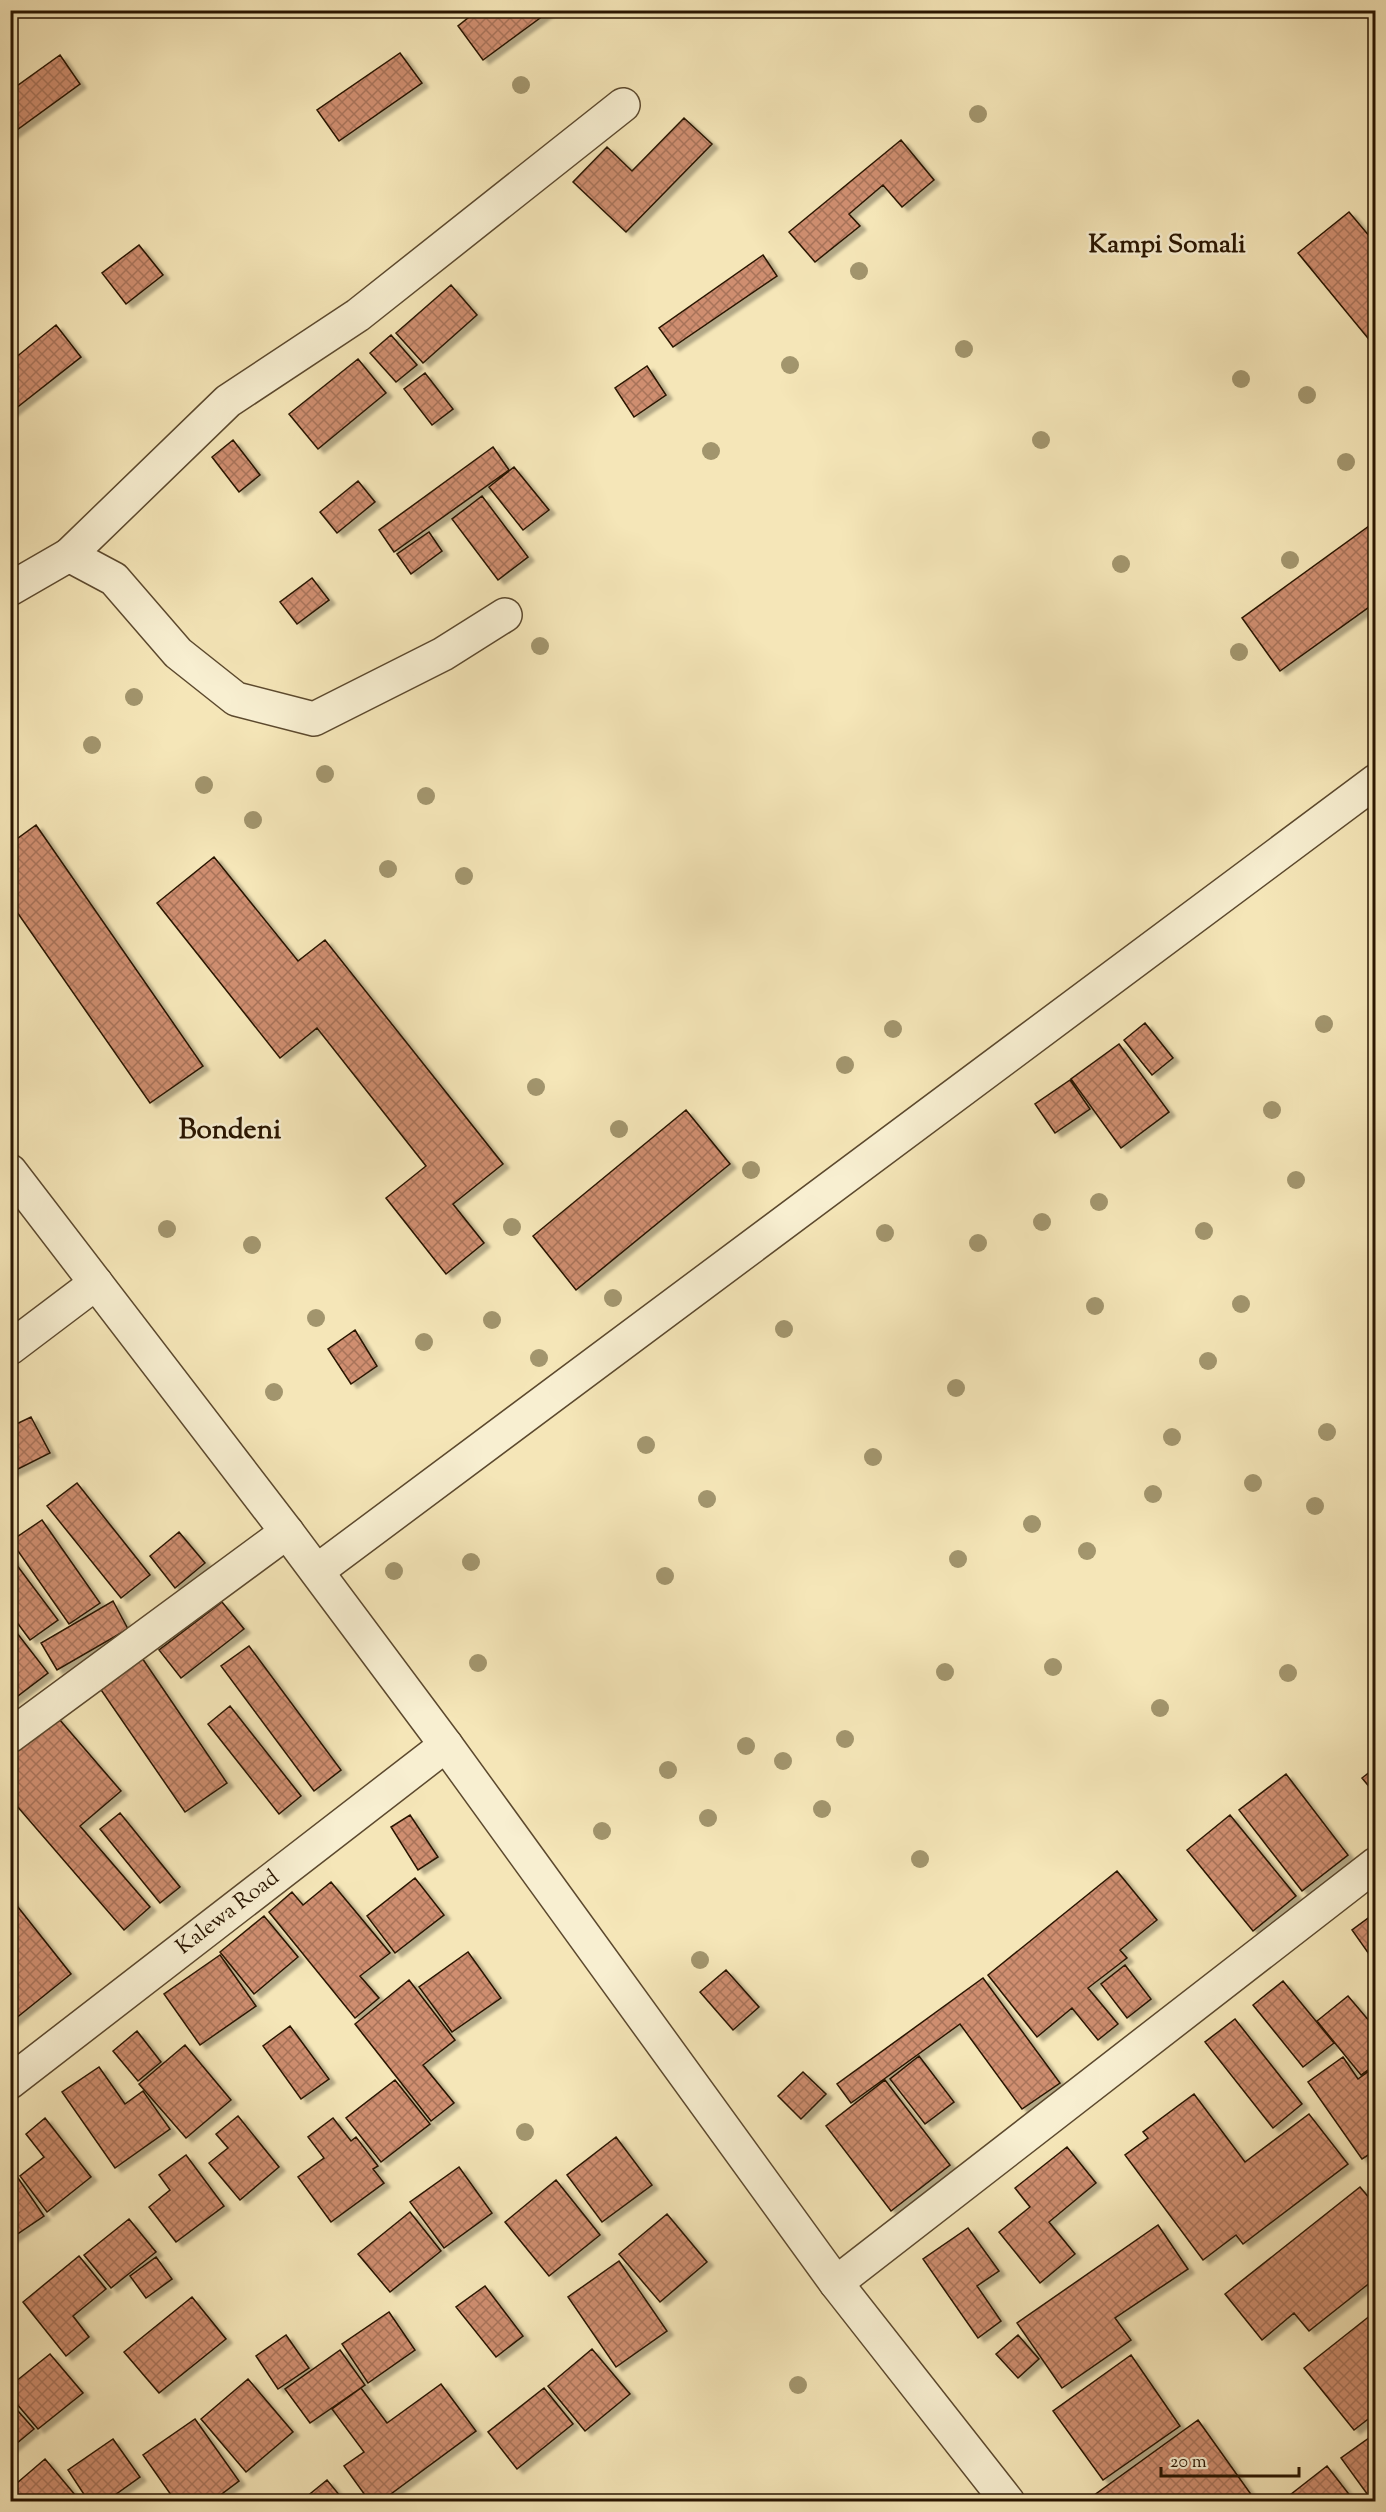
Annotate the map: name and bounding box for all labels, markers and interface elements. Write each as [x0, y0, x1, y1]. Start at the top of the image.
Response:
district label: Kampi Somali [1088, 227, 1246, 264]
district label: Bondeni [179, 1111, 281, 1151]
street label: Kalewa Road [170, 1863, 287, 1963]
scale bar [1161, 2440, 1299, 2478]
text: 20 m [1170, 2450, 1207, 2476]

